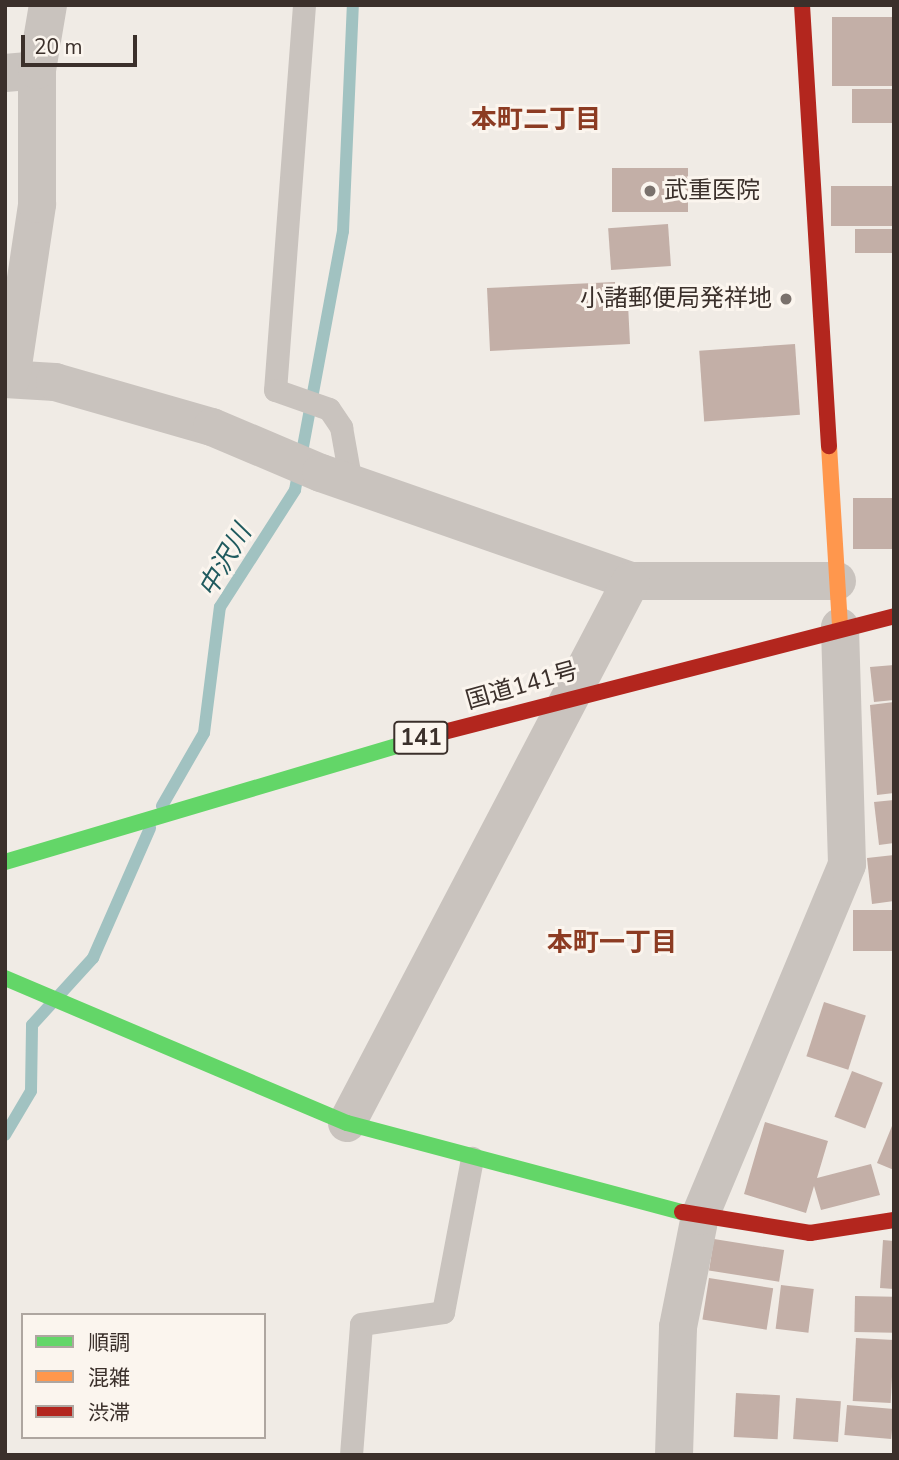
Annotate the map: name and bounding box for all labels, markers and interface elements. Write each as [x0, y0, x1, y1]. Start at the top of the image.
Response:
scale bar [24, 21, 140, 65]
text: 20 m [34, 33, 83, 61]
district label: 本町二丁目 [471, 104, 601, 136]
place label: 武重医院 [664, 177, 760, 205]
marker: 武重医院 [642, 183, 658, 199]
place label: 小諸郵便局発祥地 [580, 285, 772, 313]
marker: 小諸郵便局発祥地 [778, 291, 794, 307]
water label: 中沢川 [192, 519, 258, 603]
street label: 国道141号 [463, 656, 581, 716]
road number: 141 [393, 718, 449, 758]
district label: 本町一丁目 [547, 927, 677, 959]
legend [21, 1313, 266, 1439]
text: 順調 [88, 1329, 130, 1357]
text: 混雑 [88, 1364, 130, 1392]
text: 渋滞 [88, 1399, 130, 1427]

